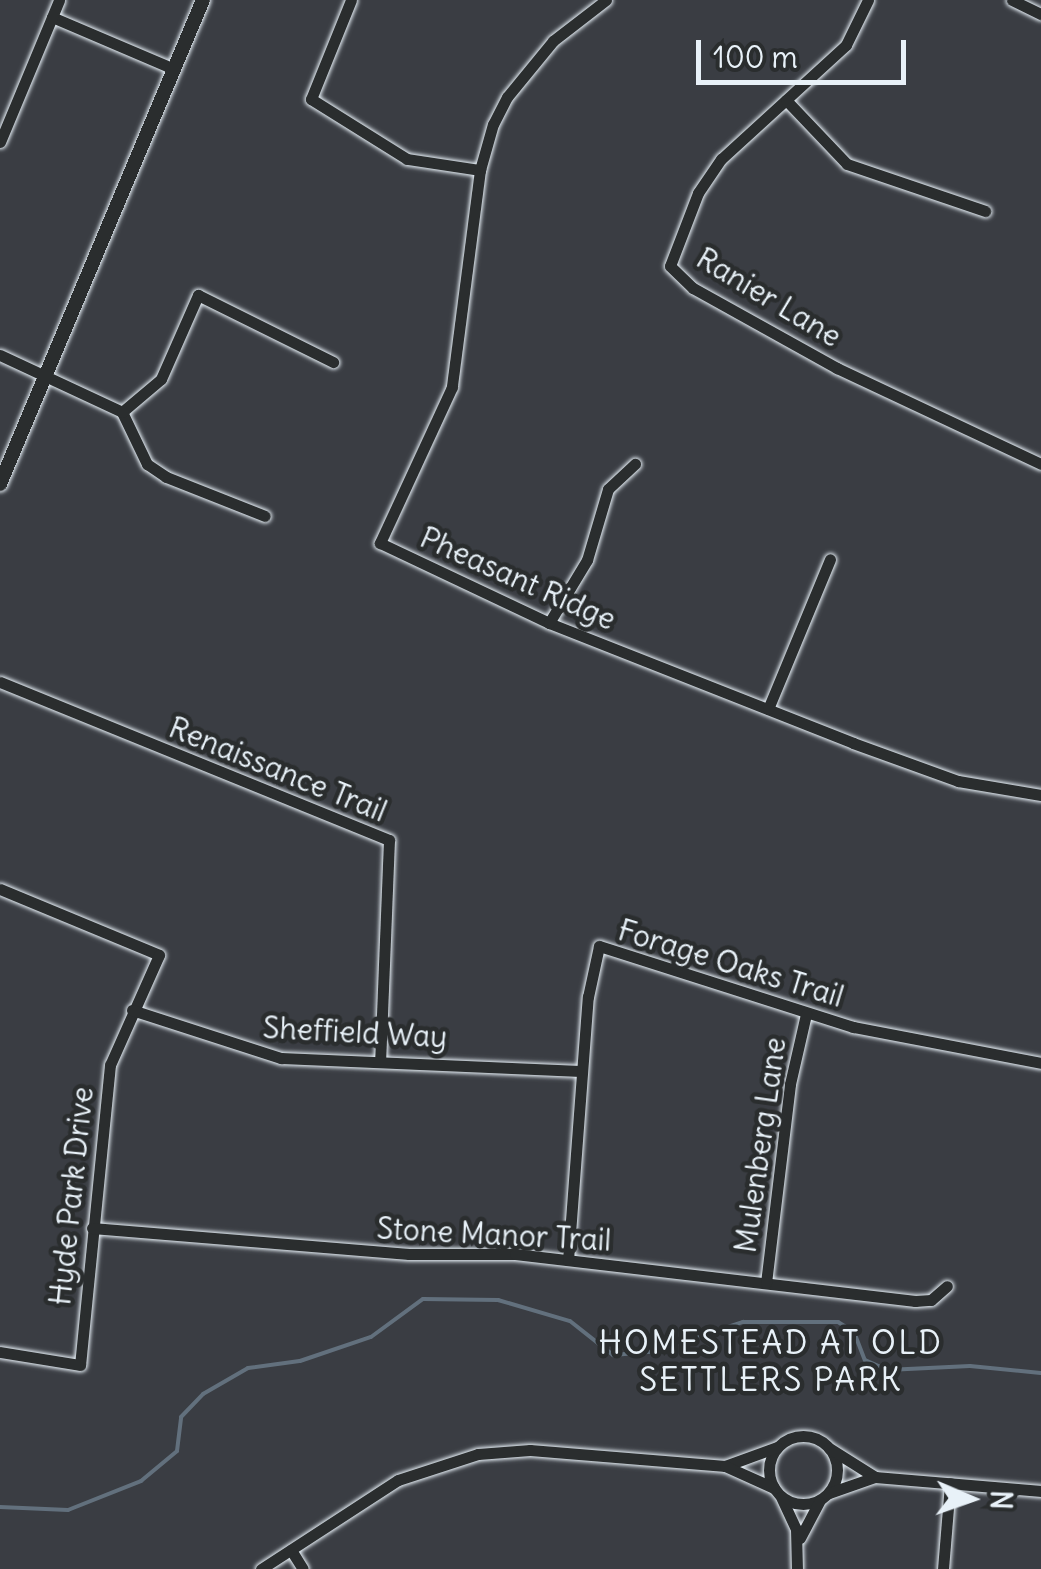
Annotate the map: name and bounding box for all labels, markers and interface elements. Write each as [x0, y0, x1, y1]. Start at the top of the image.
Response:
scale bar [701, 20, 911, 82]
text: 100 m [713, 38, 798, 76]
street label: Ranier Lane [690, 240, 848, 354]
street label: Pheasant Ridge [415, 519, 621, 637]
street label: Renaissance Trail [164, 709, 392, 829]
street label: Forage Oaks Trail [614, 912, 848, 1014]
street label: Sheffield Way [262, 1009, 448, 1055]
street label: Mulenberg Lane [727, 1035, 793, 1255]
street label: Hyde Park Drive [42, 1085, 100, 1307]
street label: Stone Manor Trail [376, 1210, 612, 1258]
district label: HOMESTEAD AT OLD SETTLERS PARK [599, 1325, 943, 1400]
north arrow [921, 1449, 1021, 1549]
text: N [983, 1490, 1019, 1510]

